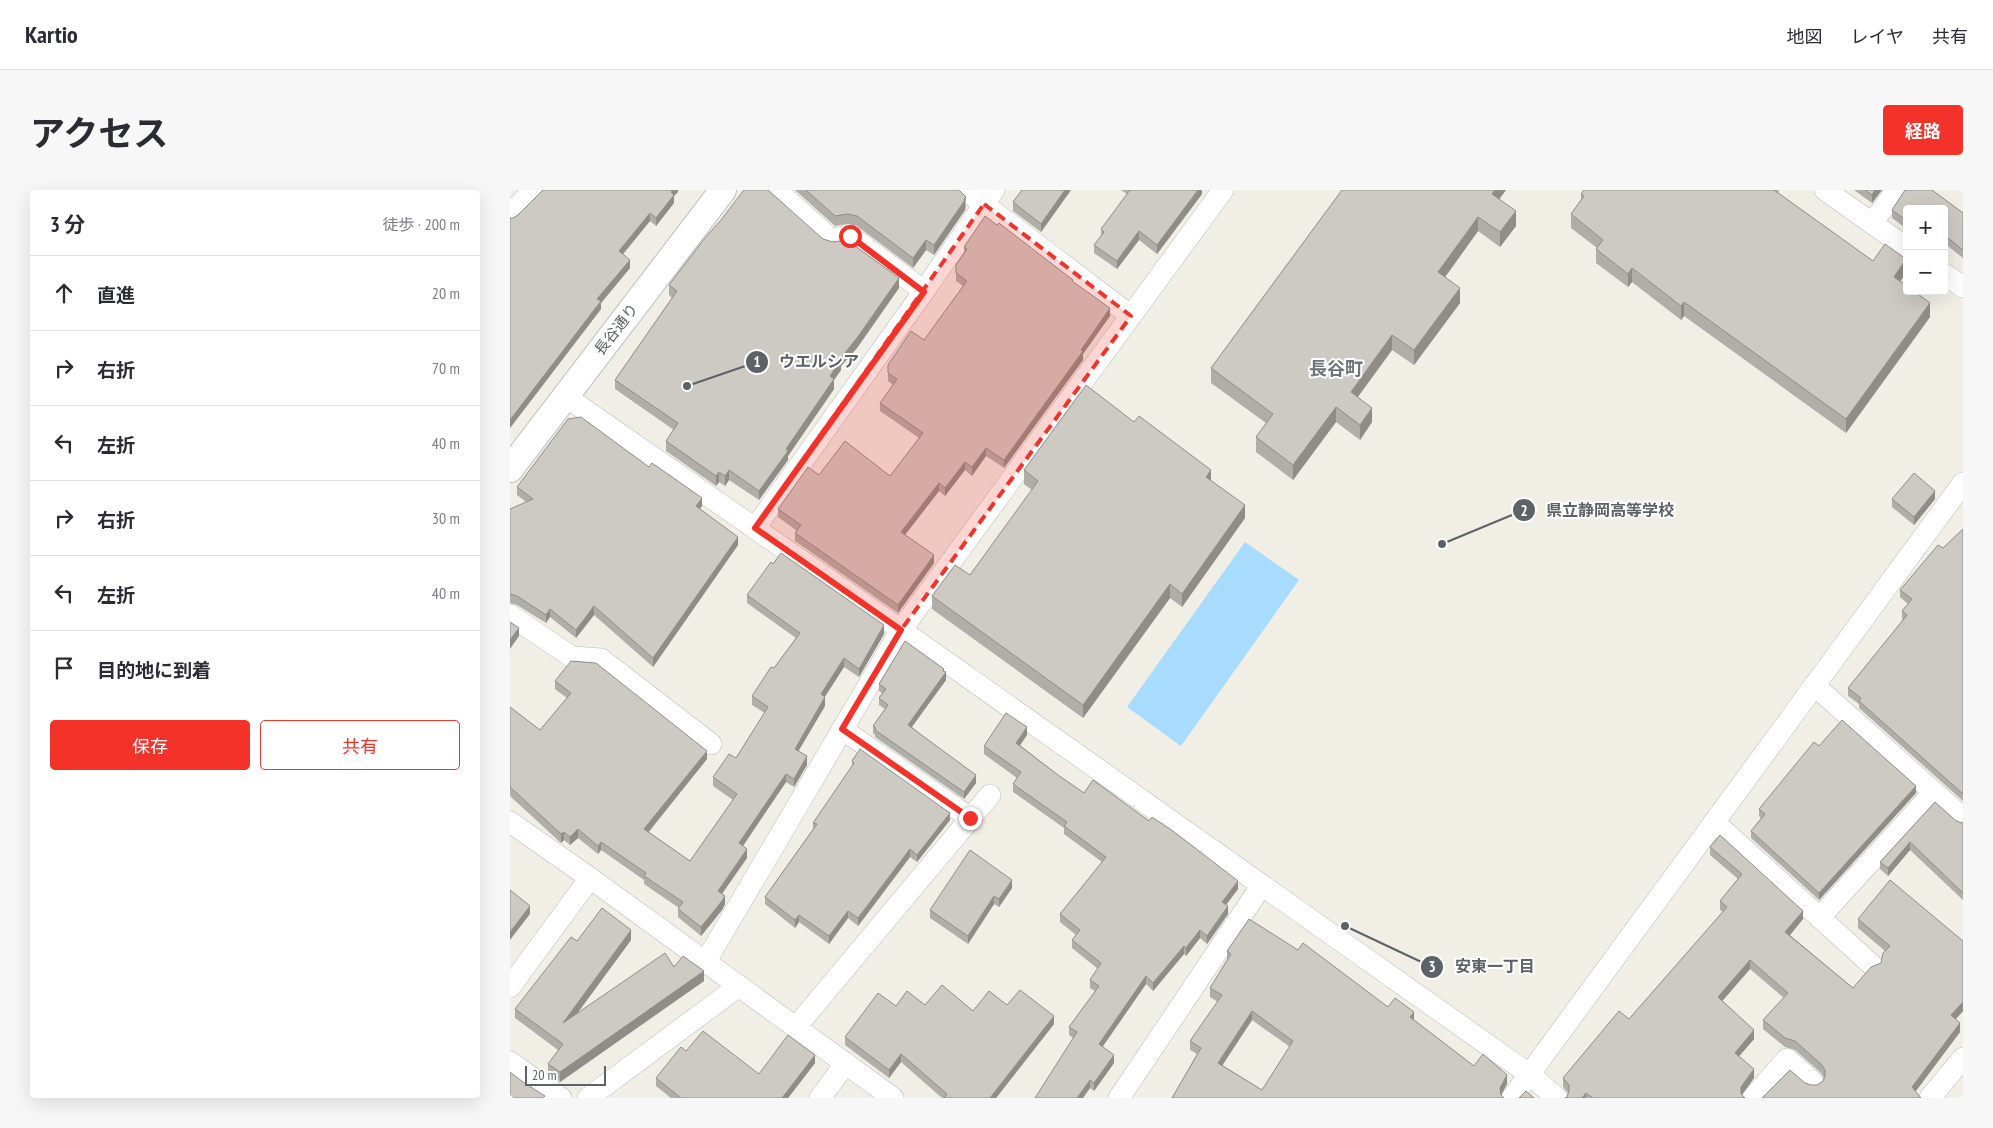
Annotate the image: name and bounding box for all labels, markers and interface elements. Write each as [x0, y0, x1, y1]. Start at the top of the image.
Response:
text: Kartio [25, 19, 78, 50]
text: 地図 [1787, 25, 1823, 48]
text: レイヤ [1851, 25, 1904, 48]
text: 共有 [1932, 25, 1968, 48]
button: 経路 [1883, 105, 1963, 155]
text: アクセス [30, 110, 168, 156]
map controls [1903, 205, 1948, 295]
button: + [1903, 205, 1948, 250]
text: 3 分 [50, 211, 85, 238]
text: 徒歩 · 200 m [382, 214, 460, 234]
route start [839, 225, 862, 248]
button: − [1903, 250, 1948, 295]
icon: ahead [50, 279, 78, 307]
text: 直進 [97, 283, 135, 307]
text: 20 m [432, 283, 460, 303]
street label: 長谷通り [590, 300, 642, 358]
callout: ウエルシア [744, 346, 869, 377]
text: ウエルシア [779, 351, 859, 371]
text: 1 [753, 352, 761, 371]
icon: right [50, 354, 78, 382]
district label: 長谷町 [1309, 357, 1363, 380]
text: 右折 [97, 358, 135, 382]
text: 70 m [432, 358, 460, 378]
icon: left [50, 429, 78, 457]
text: 左折 [97, 433, 135, 457]
text: 40 m [432, 433, 460, 453]
callout: 県立静岡高等学校 [1511, 495, 1684, 526]
text: 県立静岡高等学校 [1546, 500, 1674, 520]
text: 2 [1520, 501, 1528, 520]
icon: right [50, 504, 78, 532]
text: 右折 [97, 508, 135, 532]
text: 30 m [432, 508, 460, 528]
icon: left [50, 579, 78, 607]
text: 左折 [97, 583, 135, 607]
text: 40 m [432, 583, 460, 603]
icon: arrive [50, 654, 78, 682]
text: 目的地に到着 [97, 658, 211, 682]
button: 保存 [50, 720, 250, 770]
button: 共有 [260, 720, 460, 770]
route end [959, 807, 982, 830]
callout: 安東一丁目 [1420, 951, 1545, 982]
text: 安東一丁目 [1455, 956, 1535, 976]
text: 3 [1428, 957, 1436, 976]
scale bar [525, 1063, 606, 1086]
text: 20 m [532, 1066, 557, 1084]

